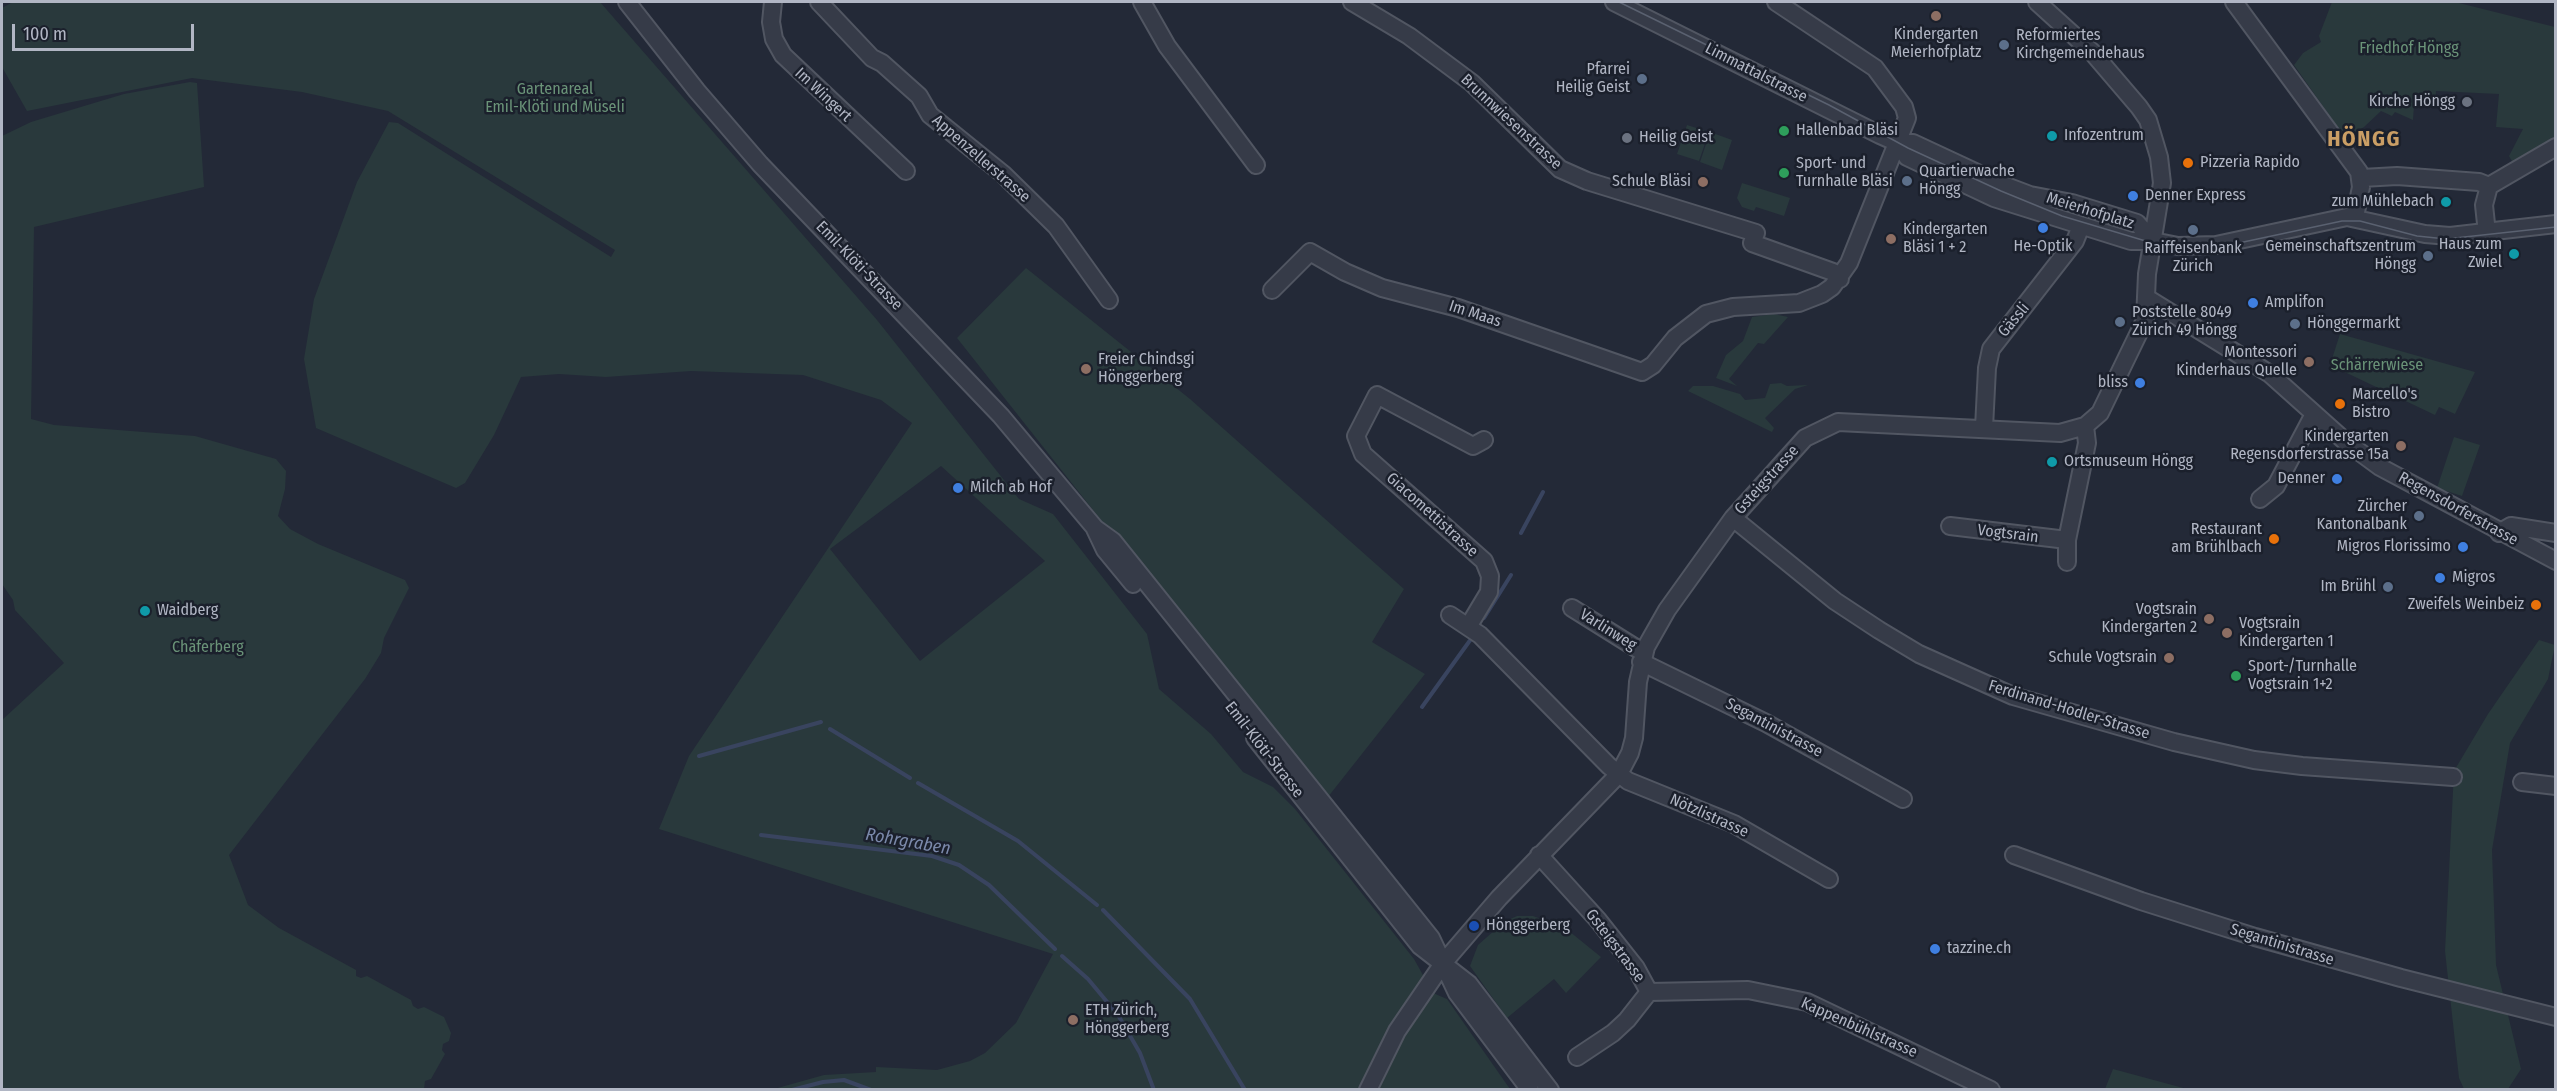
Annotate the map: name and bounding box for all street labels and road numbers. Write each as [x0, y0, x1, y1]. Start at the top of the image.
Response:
street label: Limmattalstrasse [1702, 39, 1810, 107]
street label: Im Wingert [791, 64, 855, 126]
street label: Brunnwiesenstrasse [1456, 70, 1566, 174]
street label: Appenzellerstrasse [928, 111, 1034, 207]
street label: Meierhofplatz [2044, 189, 2136, 233]
street label: Emil-Klöti-Strasse [812, 217, 906, 315]
street label: Im Maas [1446, 297, 1504, 331]
street label: Gässli [1994, 299, 2034, 341]
street label: Gsteigstrasse [1731, 441, 1803, 519]
street label: Regensdorferstrasse [2395, 468, 2521, 550]
street label: Giacomettistrasse [1382, 469, 1482, 561]
street label: Vogtsrain [1976, 521, 2040, 547]
street label: Varlinweg [1576, 605, 1640, 655]
street label: Ferdinand-Hodler-Strasse [1986, 676, 2152, 744]
street label: Segantinistrasse [1722, 694, 1826, 762]
street label: Emil-Klöti-Strasse [1221, 698, 1307, 802]
street label: Nötzlistrasse [1667, 790, 1751, 842]
street label: Gsteigstrasse [1581, 906, 1649, 986]
street label: Segantinistrasse [2228, 920, 2336, 970]
street label: Kappenbühlstrasse [1798, 994, 1920, 1062]

